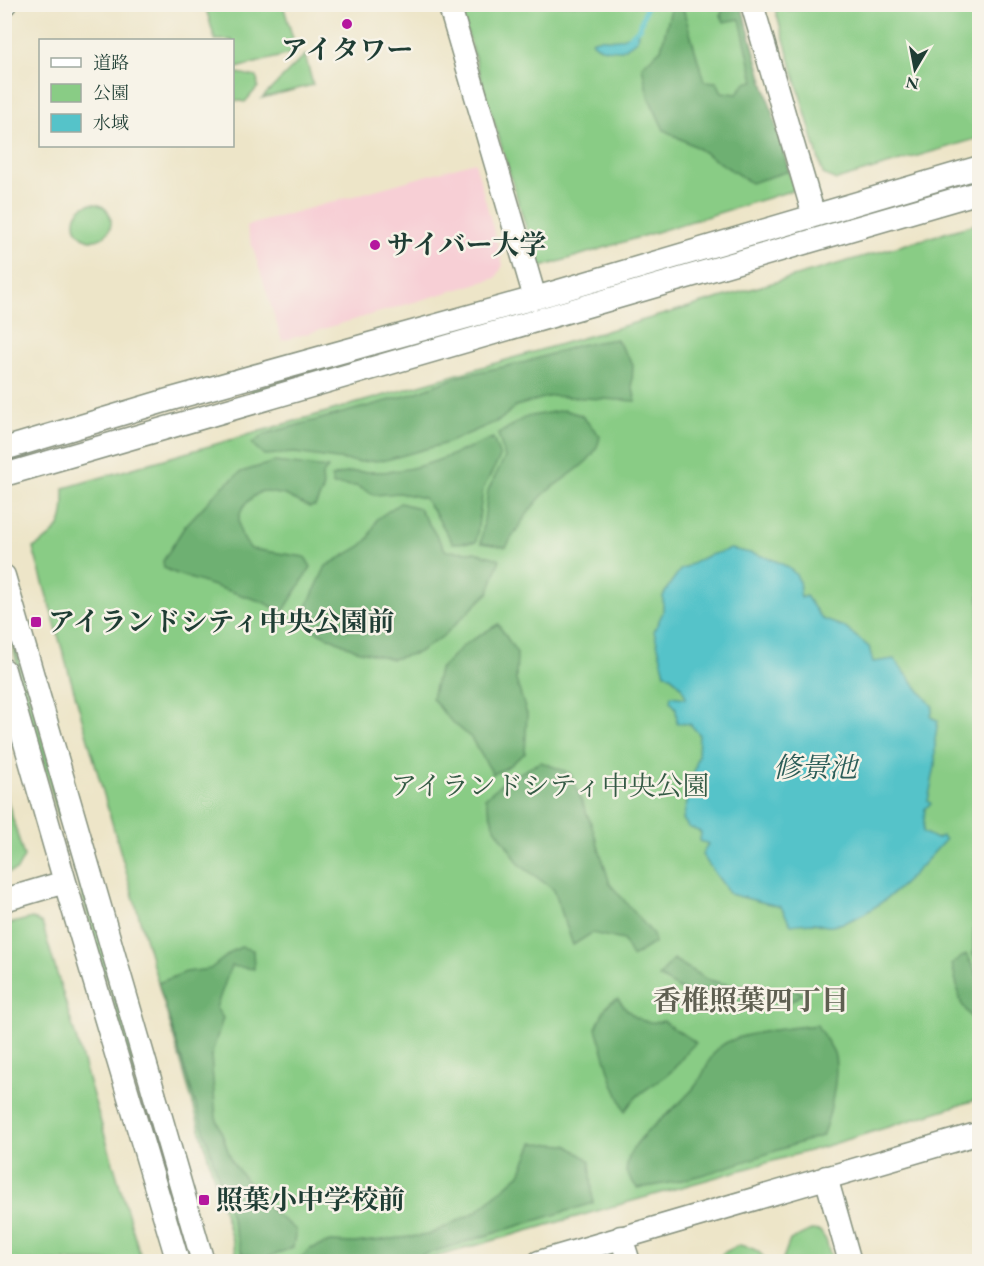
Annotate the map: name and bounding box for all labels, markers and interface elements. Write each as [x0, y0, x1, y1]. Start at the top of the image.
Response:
marker: アイタワー [340, 17, 354, 31]
place label: アイタワー [281, 32, 413, 67]
legend [39, 39, 234, 147]
north arrow [885, 39, 945, 99]
text: 道路 [93, 51, 129, 74]
text: N [904, 72, 921, 95]
text: 公園 [93, 81, 129, 104]
text: 水域 [93, 111, 129, 134]
place label: サイバー大学 [387, 227, 547, 262]
marker: サイバー大学 [368, 238, 382, 252]
place label: アイランドシティ中央公園前 [48, 604, 394, 639]
marker: アイランドシティ中央公園前 [29, 615, 43, 629]
water label: 修景池 [773, 749, 860, 785]
park label: アイランドシティ中央公園 [390, 768, 710, 803]
district label: 香椎照葉四丁目 [653, 982, 849, 1018]
place label: 照葉小中学校前 [216, 1182, 405, 1217]
marker: 照葉小中学校前 [197, 1193, 211, 1207]

